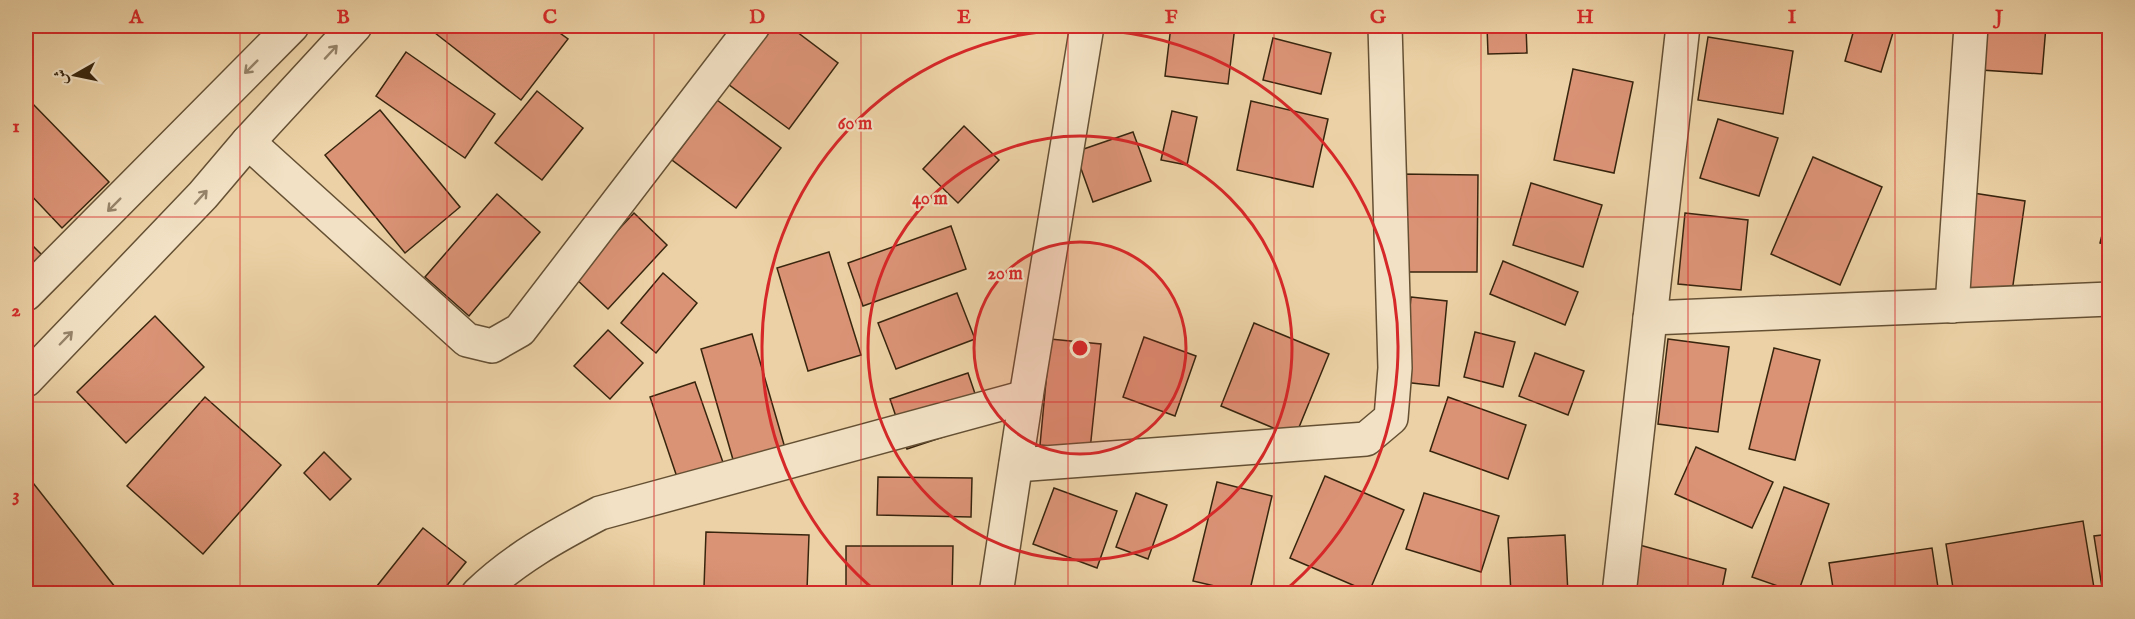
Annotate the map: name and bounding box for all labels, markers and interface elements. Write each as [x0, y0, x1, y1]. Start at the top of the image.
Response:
text: A [128, 5, 144, 30]
text: B [336, 5, 350, 30]
text: C [543, 5, 557, 30]
text: D [749, 5, 765, 30]
text: E [957, 5, 971, 30]
text: F [1165, 5, 1178, 30]
text: G [1370, 5, 1387, 30]
text: H [1576, 5, 1594, 30]
text: I [1788, 5, 1797, 30]
text: J [1992, 5, 2004, 30]
north arrow [45, 45, 105, 105]
one-way arrow [324, 45, 338, 60]
one-way arrow [244, 59, 259, 74]
text: ش [51, 68, 73, 86]
text: 60 m [838, 113, 872, 136]
text: 1 [12, 114, 20, 139]
text: 40 m [912, 188, 948, 211]
one-way arrow [194, 190, 208, 205]
one-way arrow [106, 198, 121, 213]
text: 20 m [987, 263, 1023, 286]
text: 2 [11, 298, 21, 323]
one-way arrow [59, 331, 73, 346]
centre of rings [1070, 338, 1090, 358]
text: 3 [12, 483, 20, 508]

